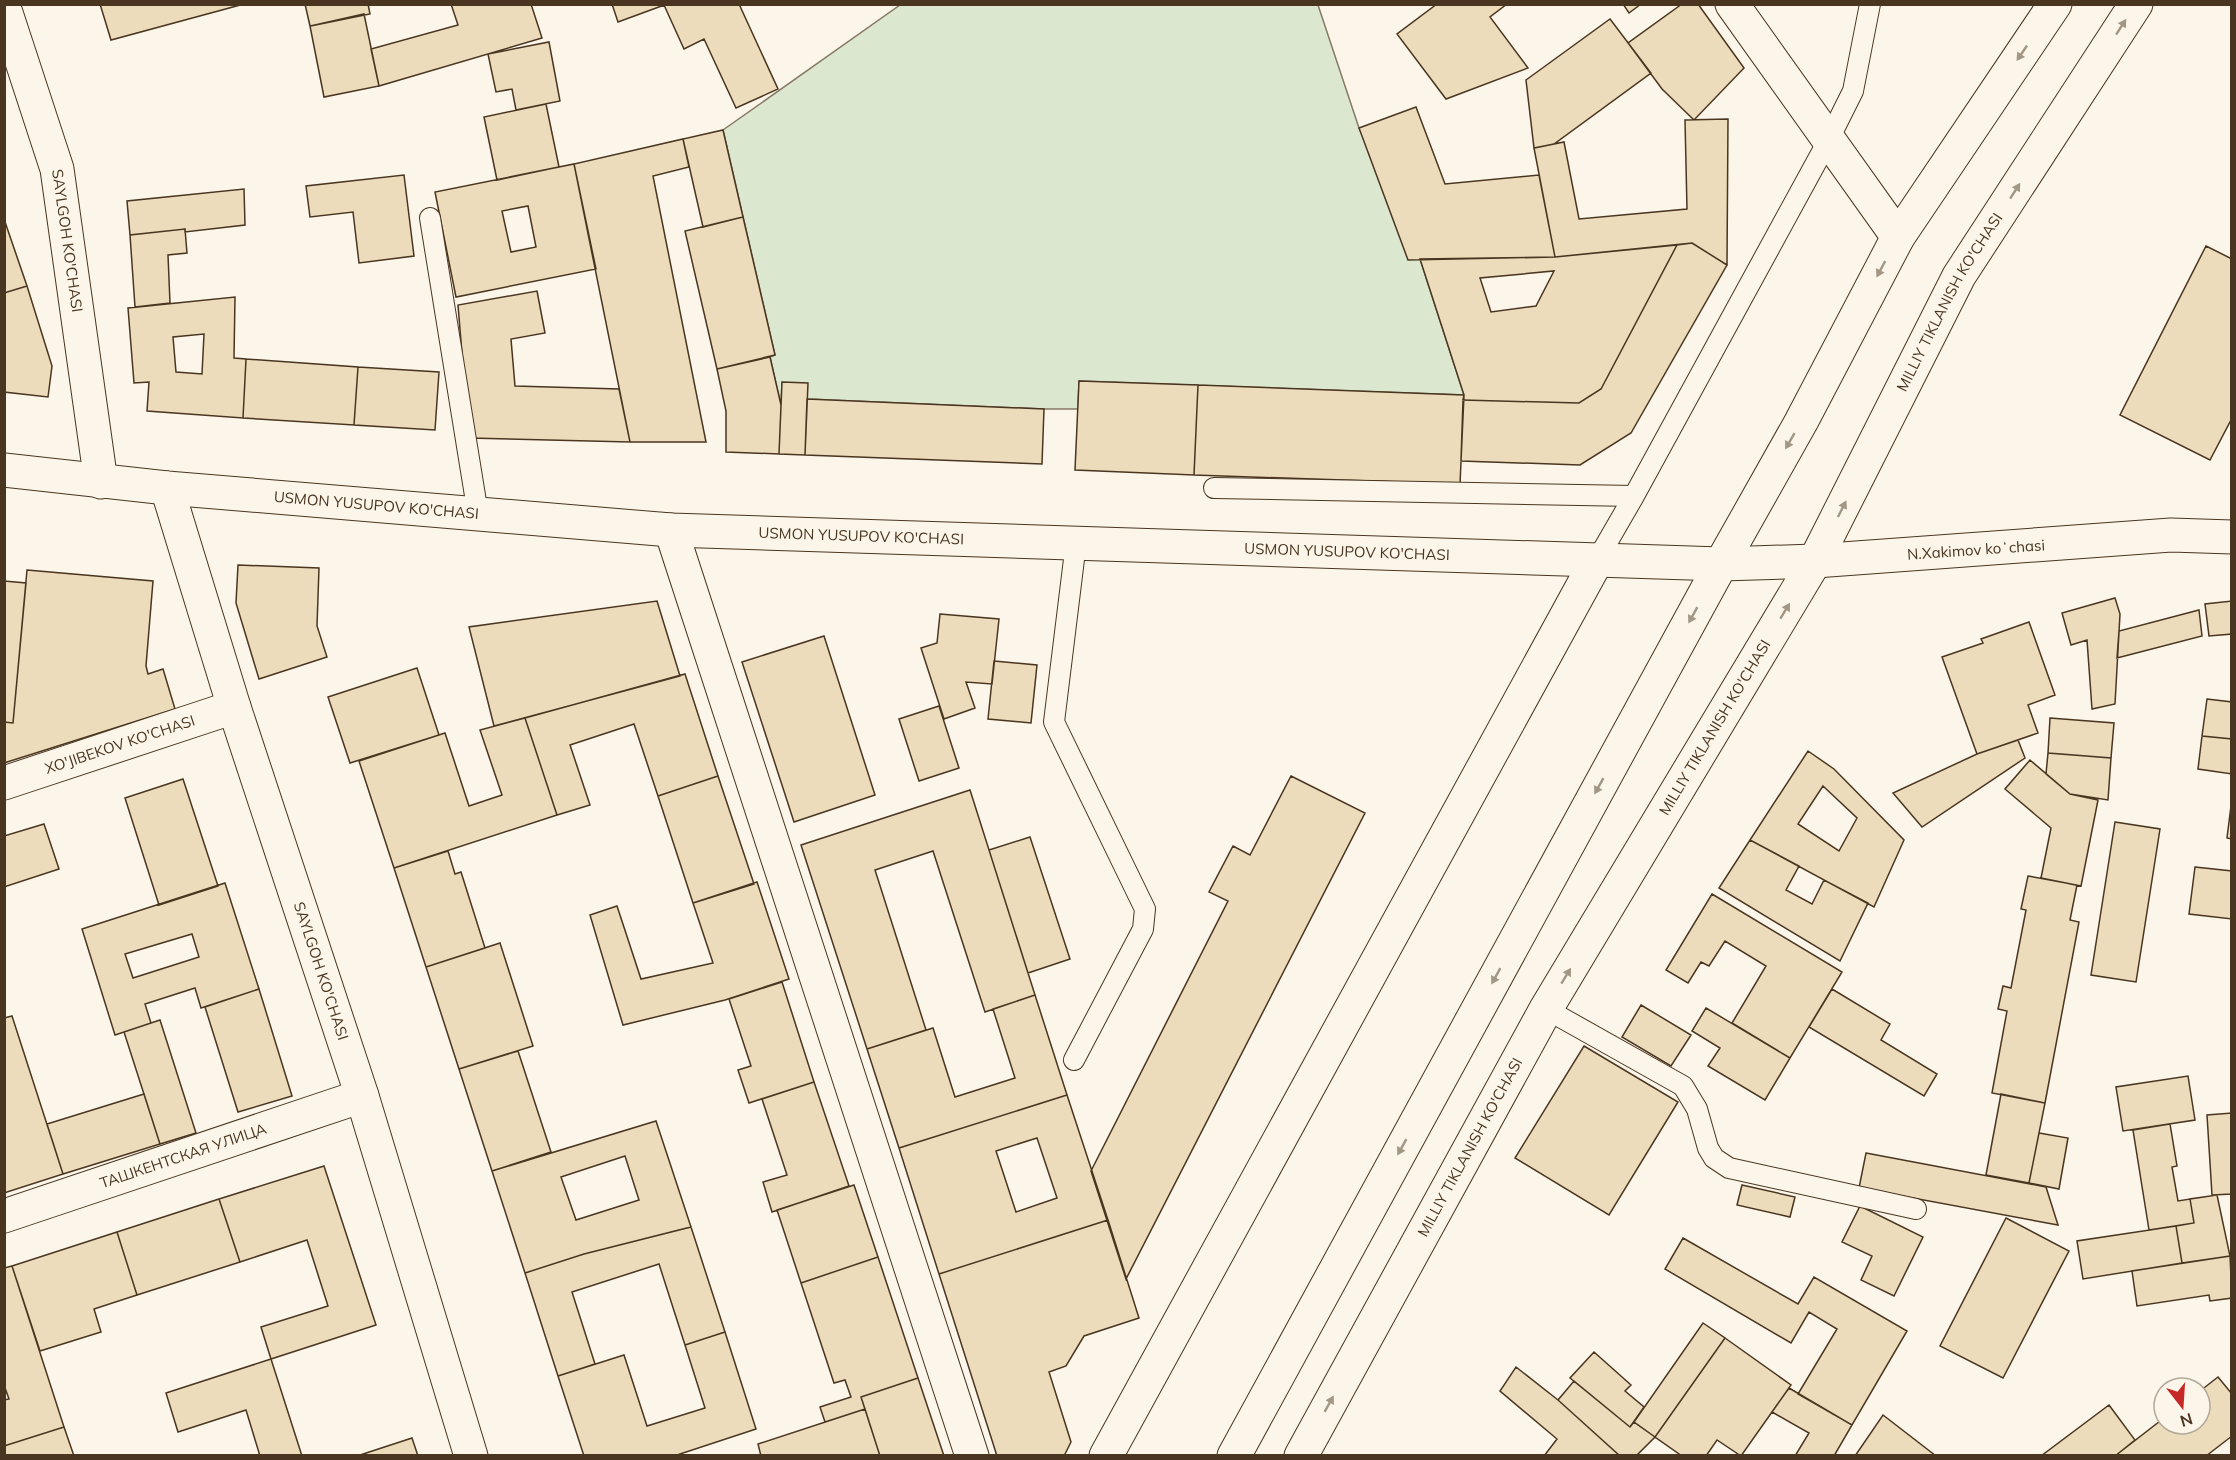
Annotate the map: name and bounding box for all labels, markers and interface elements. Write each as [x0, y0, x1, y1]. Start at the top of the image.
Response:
one-way arrow [2115, 19, 2126, 35]
one-way arrow [2017, 45, 2028, 61]
street label: SAYLGOH KO'CHASI [48, 168, 87, 314]
one-way arrow [2009, 182, 2020, 199]
street label: MILLIY TIKLANISH KO'CHASI [1892, 209, 2006, 395]
one-way arrow [1877, 260, 1887, 278]
one-way arrow [1785, 433, 1795, 450]
street label: USMON YUSUPOV KO'CHASI [273, 487, 480, 523]
one-way arrow [1837, 501, 1846, 518]
street label: USMON YUSUPOV KO'CHASI [758, 523, 964, 548]
street label: N.Xakimov koʻchasi [1906, 535, 2046, 564]
street label: USMON YUSUPOV KO'CHASI [1244, 539, 1450, 564]
one-way arrow [1780, 603, 1791, 619]
one-way arrow [1688, 607, 1698, 624]
street label: MILLIY TIKLANISH KO'CHASI [1655, 636, 1775, 818]
street label: XO'JIBEKOV KO'CHASI [42, 711, 197, 778]
one-way arrow [1594, 778, 1604, 795]
street label: SAYLGOH KO'CHASI [290, 899, 353, 1042]
one-way arrow [1491, 968, 1501, 985]
one-way arrow [1560, 968, 1571, 984]
street label: MILLIY TIKLANISH KO'CHASI [1413, 1054, 1526, 1240]
street label: ТАШКЕНТСКАЯ УЛИЦА [97, 1119, 269, 1192]
one-way arrow [1397, 1139, 1407, 1156]
north arrow [2152, 1376, 2212, 1436]
one-way arrow [1324, 1395, 1334, 1412]
text: N [2178, 1409, 2195, 1432]

